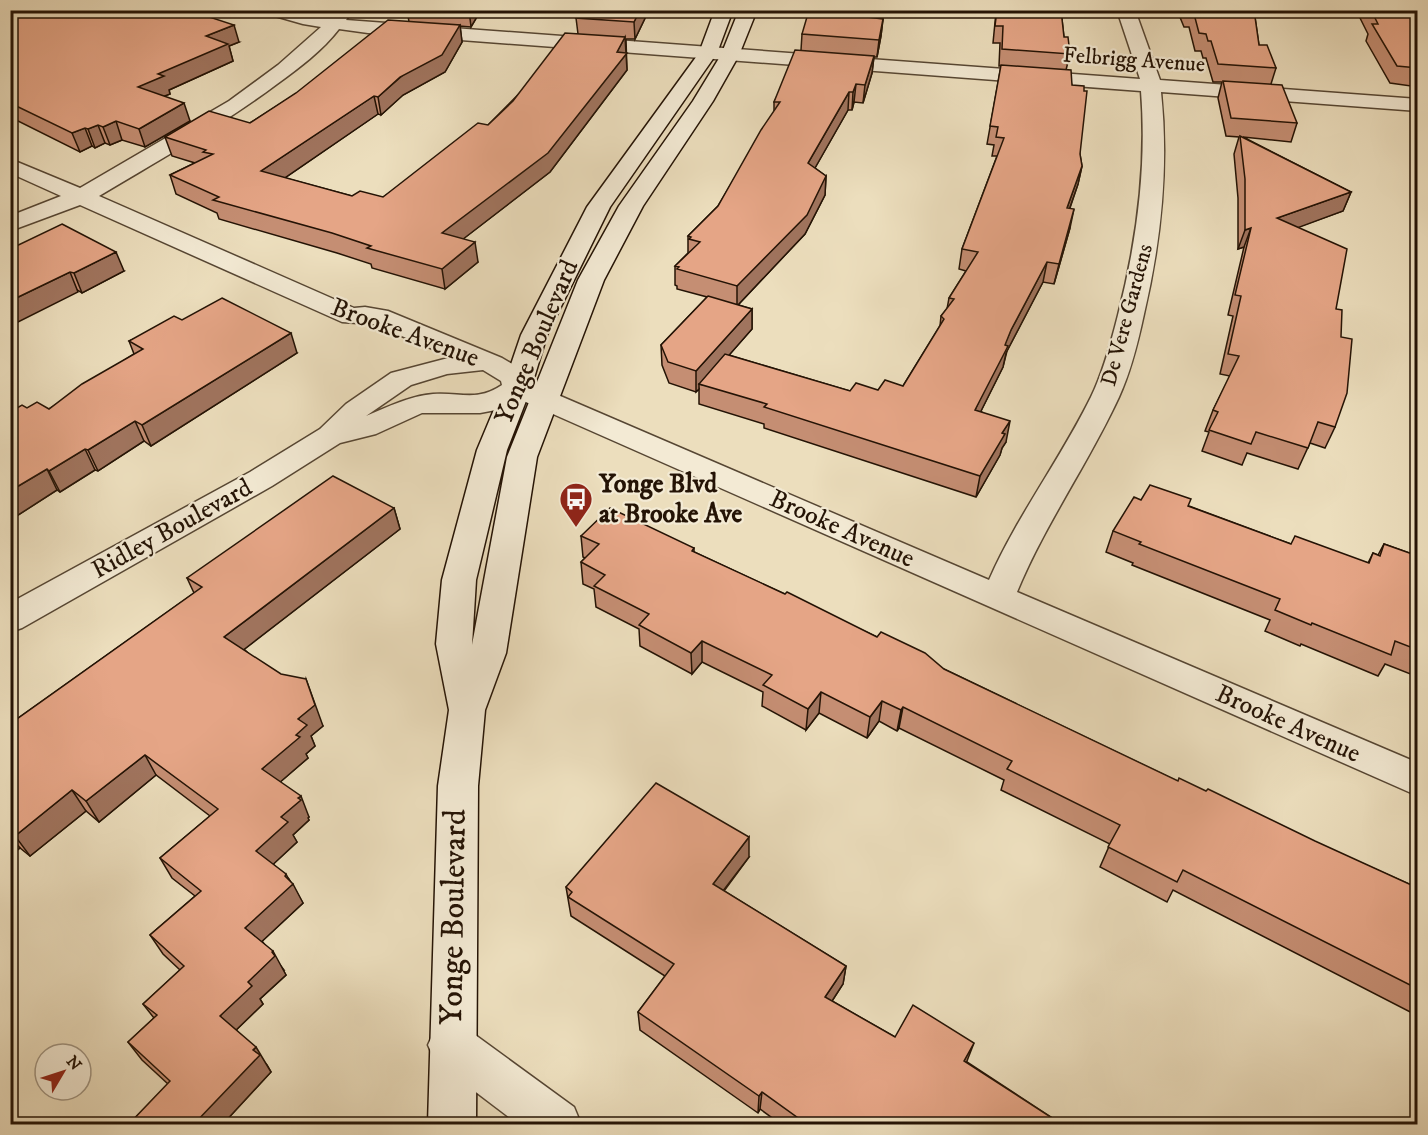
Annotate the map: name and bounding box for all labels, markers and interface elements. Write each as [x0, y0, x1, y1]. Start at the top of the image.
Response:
street label: Felbrigg Avenue [1062, 42, 1206, 78]
street label: De Vere Gardens [1095, 241, 1159, 389]
street label: Yonge Boulevard [488, 255, 586, 429]
street label: Brooke Avenue [326, 291, 484, 375]
place label: Yonge Blvd at Brooke Ave [598, 468, 743, 531]
street label: Ridley Boulevard [86, 471, 258, 587]
bus stop icon: Yonge Blvd at Brooke Ave [558, 481, 594, 528]
street label: Brooke Avenue [764, 482, 920, 576]
street label: Brooke Avenue [1210, 677, 1366, 771]
street label: Yonge Boulevard [432, 809, 476, 1025]
north arrow [33, 1042, 93, 1102]
text: N [62, 1052, 86, 1075]

